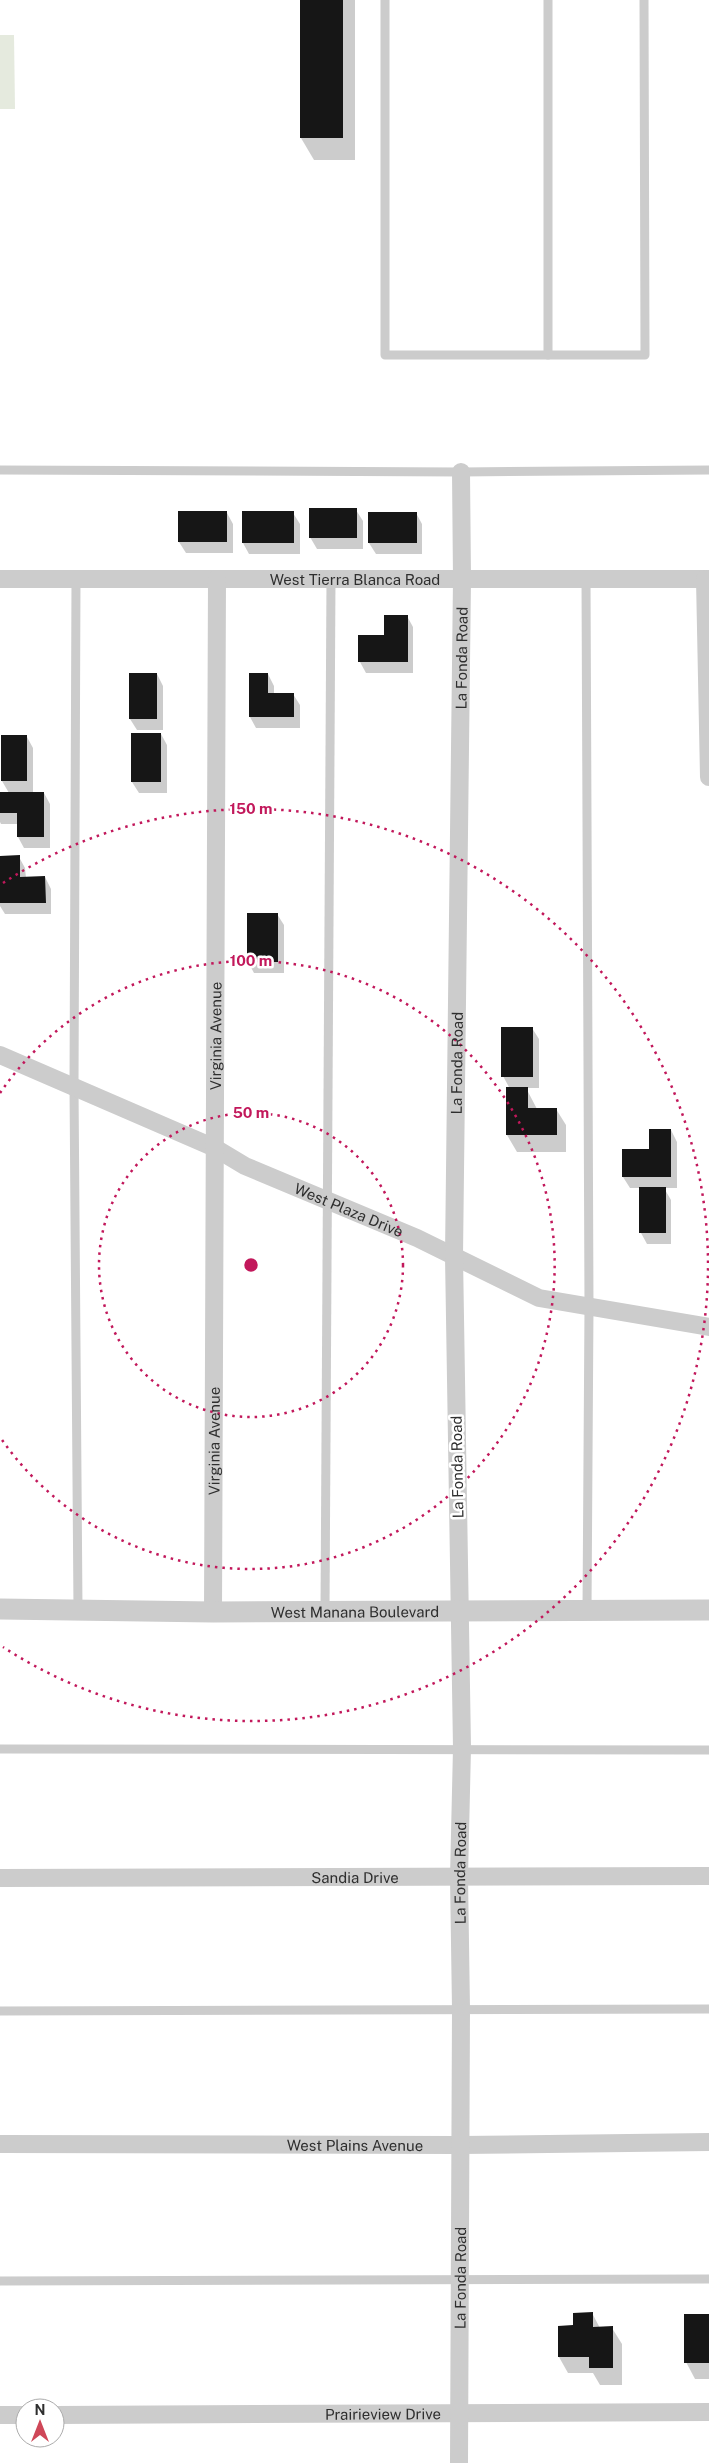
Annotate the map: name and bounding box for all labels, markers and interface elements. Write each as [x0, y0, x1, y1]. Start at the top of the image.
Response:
street label: West Tierra Blanca Road [270, 571, 440, 588]
street label: La Fonda Road [452, 607, 470, 710]
text: 150 m [229, 800, 273, 817]
text: 100 m [230, 952, 272, 969]
street label: Virginia Avenue [207, 982, 224, 1090]
street label: La Fonda Road [447, 1012, 465, 1115]
text: 50 m [233, 1104, 269, 1121]
street label: West Plaza Drive [292, 1179, 406, 1240]
centre of rings [242, 1256, 260, 1274]
street label: Virginia Avenue [205, 1387, 222, 1495]
street label: La Fonda Road [448, 1416, 466, 1518]
street label: West Manana Boulevard [271, 1603, 439, 1620]
street label: La Fonda Road [450, 1822, 469, 1924]
street label: Sandia Drive [311, 1868, 399, 1886]
street label: West Plains Avenue [287, 2136, 423, 2153]
street label: La Fonda Road [451, 2227, 469, 2329]
north arrow [15, 2398, 65, 2448]
text: N [35, 2402, 45, 2418]
street label: Prairieview Drive [325, 2405, 441, 2422]

